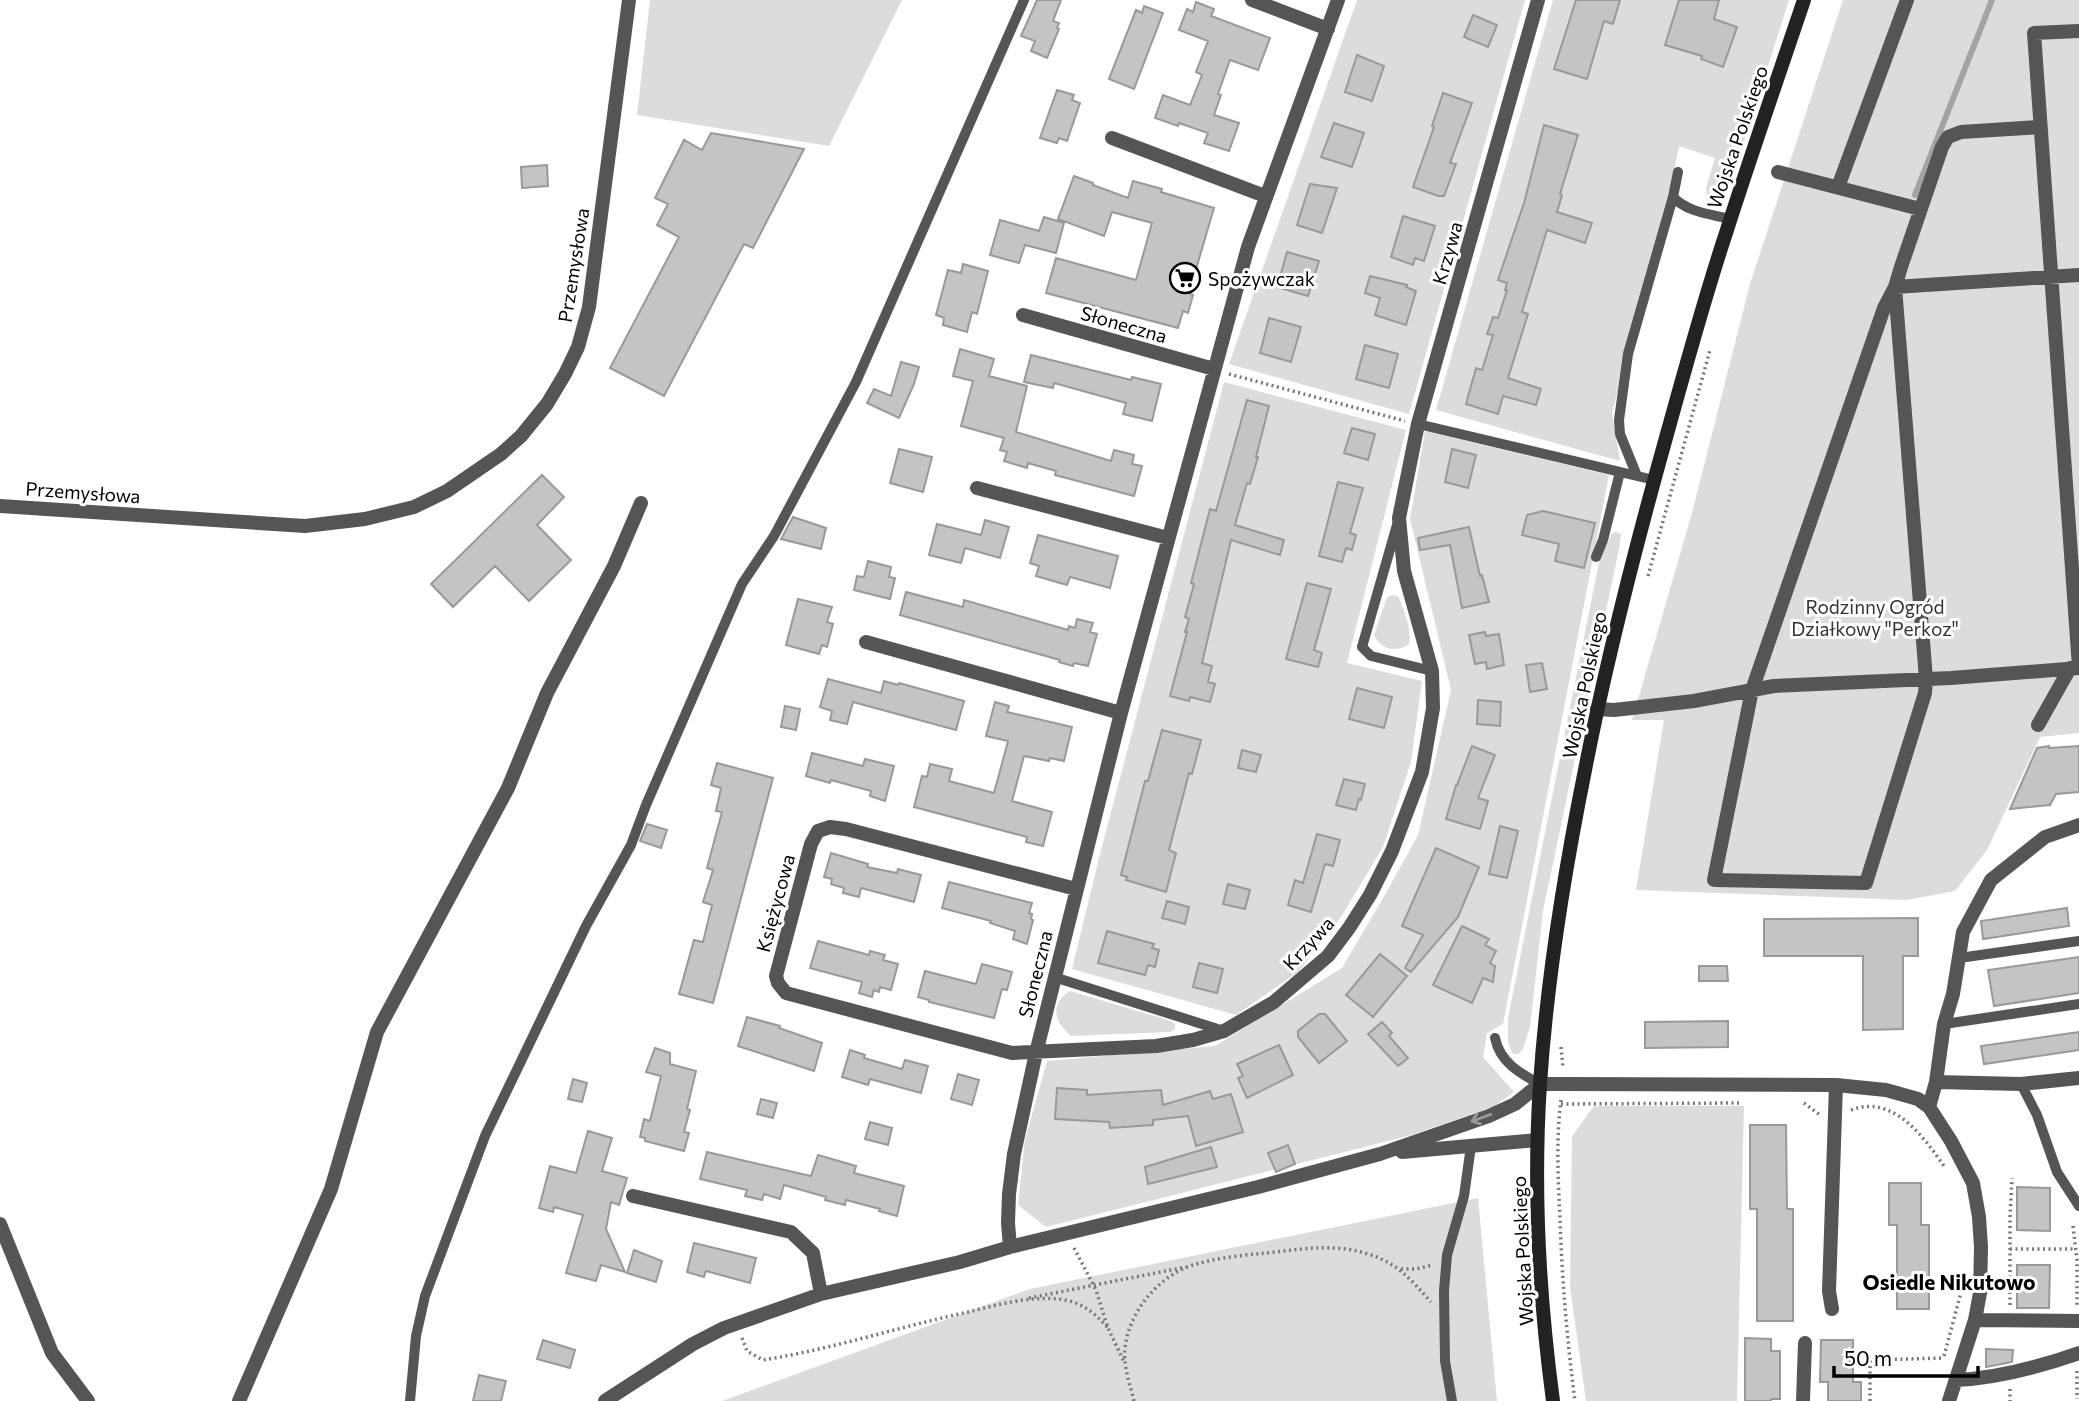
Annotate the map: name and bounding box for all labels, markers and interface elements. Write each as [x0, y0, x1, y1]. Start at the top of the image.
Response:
street label: Wojska Polskiego [1702, 62, 1772, 212]
street label: Przemysłowa [553, 206, 593, 324]
street label: Krzywa [1427, 219, 1467, 287]
supermarket icon: Spożywczak [1168, 261, 1202, 295]
place label: Spożywczak [1208, 267, 1315, 290]
street label: Słoneczna [1078, 301, 1170, 347]
street label: Przemysłowa [25, 477, 141, 507]
park label: Rodzinny Ogród Działkowy "Perkoz" [1791, 595, 1959, 640]
street label: Wojska Polskiego [1557, 609, 1611, 761]
street label: Księżycowa [751, 851, 799, 955]
street label: Krzywa [1278, 912, 1338, 974]
street label: Słoneczna [1013, 928, 1057, 1020]
one-way arrow [1471, 1113, 1493, 1126]
street label: Wojska Polskiego [1507, 1176, 1537, 1326]
district label: Osiedle Nikutowo [1863, 1269, 2035, 1294]
scale bar [1834, 1334, 1978, 1378]
text: 50 m [1844, 1345, 1892, 1370]

